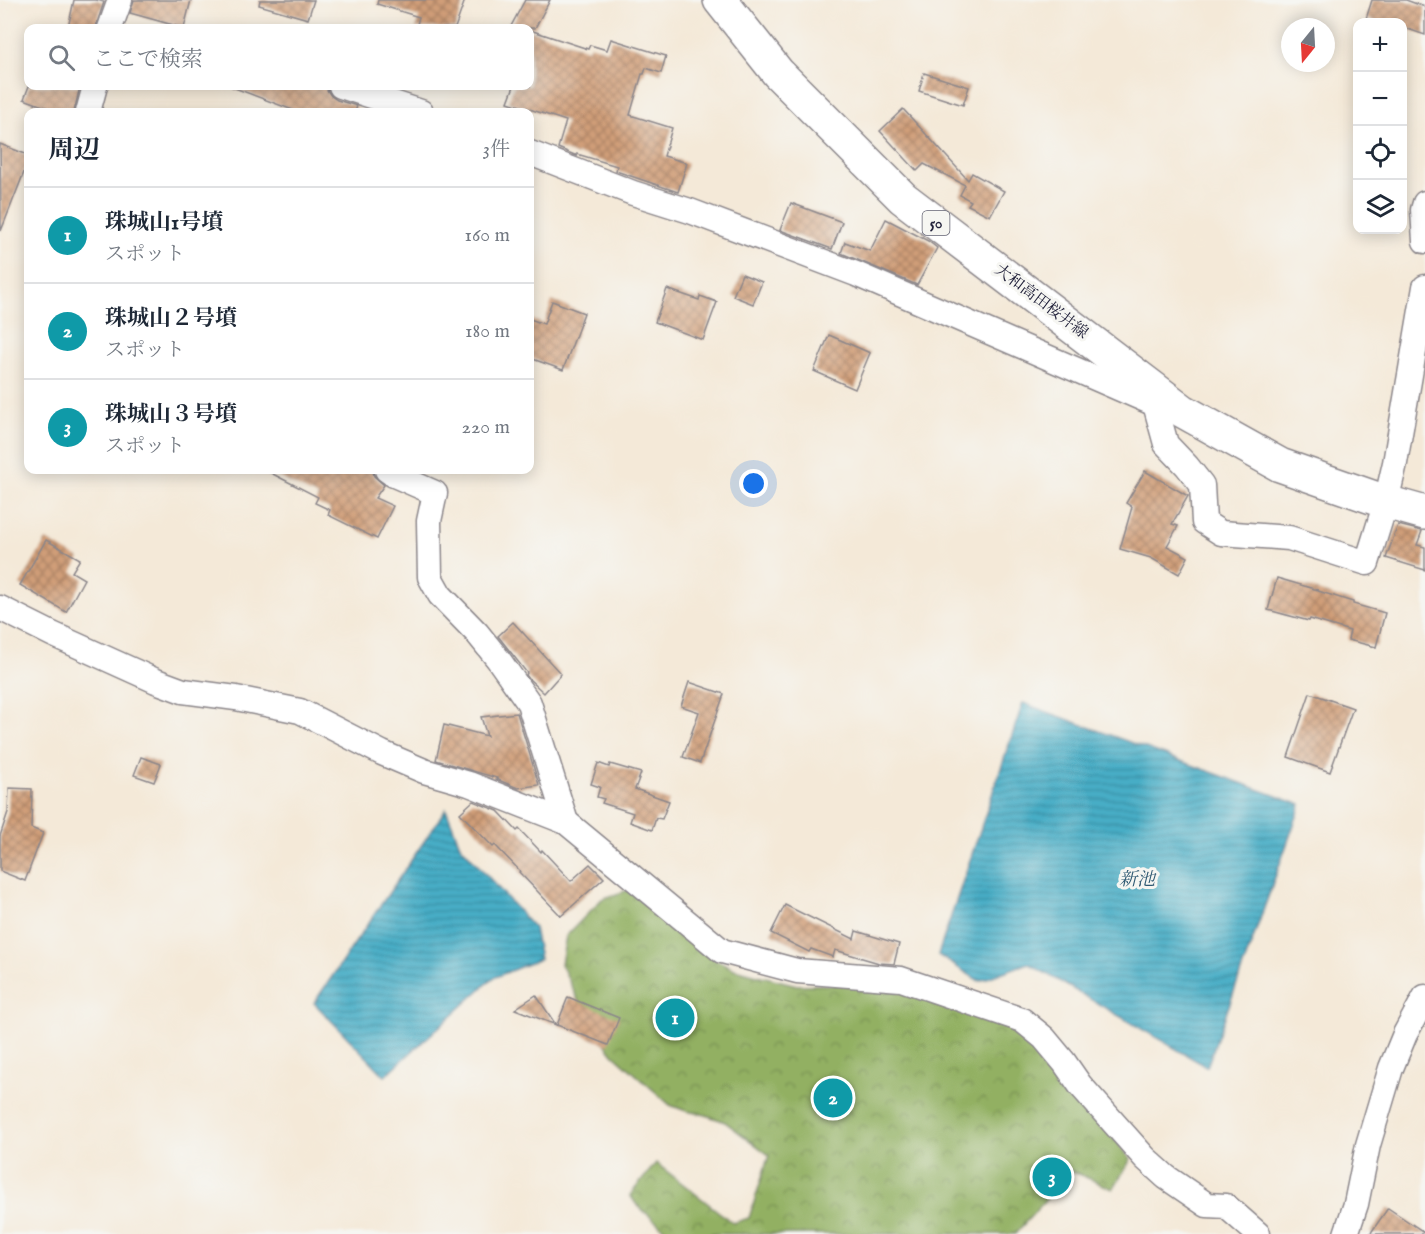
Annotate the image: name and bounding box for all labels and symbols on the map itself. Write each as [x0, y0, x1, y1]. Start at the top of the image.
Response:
north arrow [1281, 18, 1335, 72]
road number: 50 [922, 211, 950, 235]
street label: 大和高田桜井線 [990, 260, 1092, 344]
your location [739, 469, 768, 498]
water label: 新池 [1119, 869, 1157, 892]
pin: 1 [656, 996, 694, 1040]
pin: 2 [814, 1076, 852, 1120]
pin: 3 [1032, 1154, 1072, 1200]

